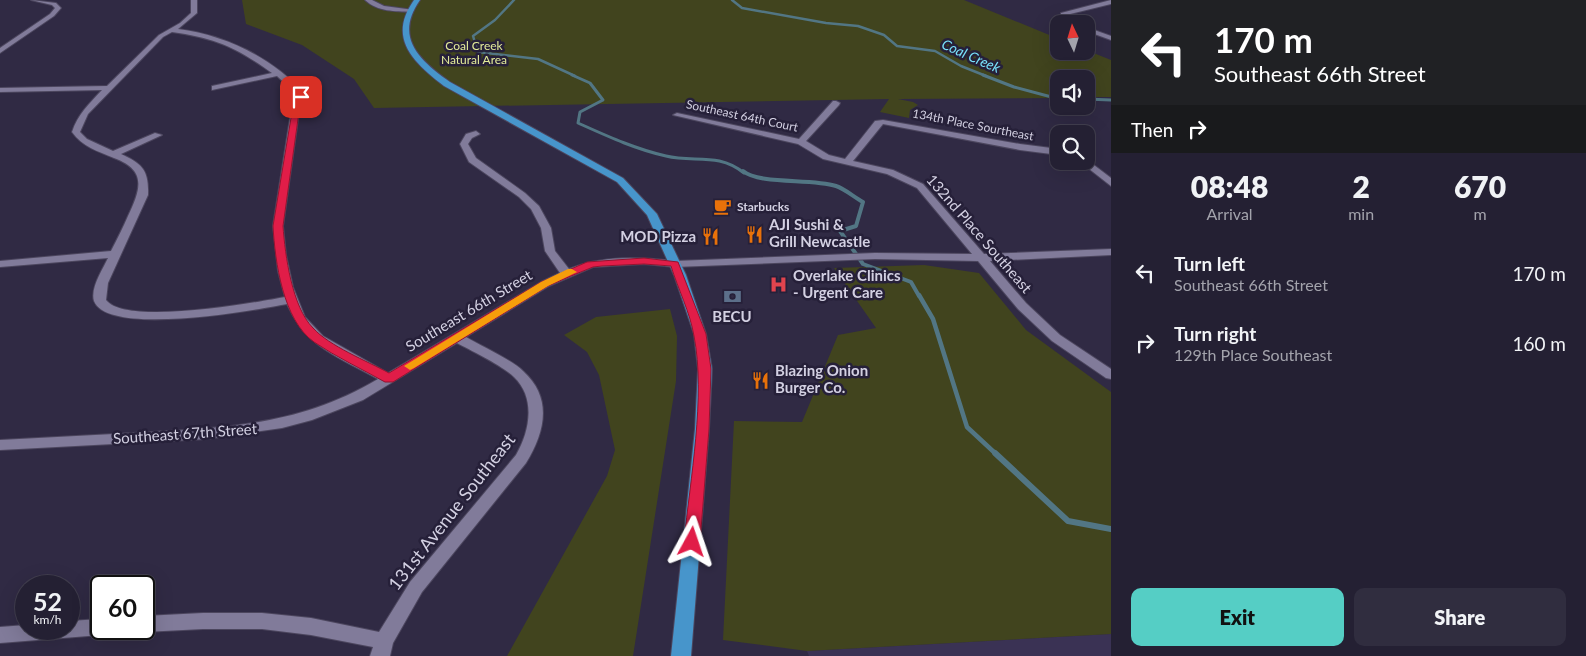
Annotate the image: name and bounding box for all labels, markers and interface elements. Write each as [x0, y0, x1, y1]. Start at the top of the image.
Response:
north arrow [1050, 15, 1095, 60]
map controls [1050, 15, 1095, 170]
text: 170 m [1214, 18, 1313, 60]
icon: left [1131, 20, 1196, 85]
water label: Coal Creek [939, 35, 1004, 76]
park label: Coal Creek Natural Area [441, 38, 507, 67]
text: Southeast 66th Street [1214, 60, 1426, 87]
button: sound [1050, 70, 1095, 115]
pin [280, 76, 322, 118]
icon: arrive [287, 83, 315, 111]
street label: Southeast 64th Court [685, 96, 800, 135]
street label: 134th Place Sourtheast [911, 105, 1036, 144]
icon: right [1183, 115, 1211, 143]
text: Then [1131, 118, 1173, 141]
button: search [1050, 125, 1095, 170]
text: 08:48 [1191, 168, 1268, 204]
text: 2 [1352, 168, 1370, 204]
text: 670 [1454, 168, 1506, 204]
street label: 132nd Place Southeast [923, 170, 1037, 297]
cafe icon: Starbucks [713, 197, 733, 217]
place label: Starbucks [737, 199, 789, 214]
text: Arrival [1207, 204, 1253, 223]
text: min [1348, 204, 1374, 223]
text: m [1473, 204, 1487, 223]
place label: AJI Sushi & Grill Newcastle [768, 215, 870, 250]
restaurant icon: AJI Sushi & Grill Newcastle [745, 224, 765, 244]
place label: MOD Pizza [620, 227, 696, 245]
restaurant icon: MOD Pizza [700, 227, 720, 247]
text: Turn left [1174, 252, 1245, 275]
icon: left [1131, 259, 1159, 287]
text: 170 m [1512, 262, 1566, 285]
street label: Southeast 66th Street [402, 265, 535, 355]
place label: Overlake Clinics - Urgent Care [793, 266, 901, 301]
hospital icon: Overlake Clinics - Urgent Care [769, 275, 789, 295]
text: Southeast 66th Street [1174, 275, 1328, 294]
bank icon: BECU [722, 286, 742, 306]
place label: BECU [712, 307, 752, 325]
text: Turn right [1174, 322, 1256, 345]
icon: right [1131, 329, 1159, 357]
text: 160 m [1512, 332, 1566, 355]
text: 129th Place Southeast [1174, 345, 1332, 364]
place label: Blazing Onion Burger Co. [775, 361, 868, 396]
restaurant icon: Blazing Onion Burger Co. [751, 370, 771, 390]
street label: Southeast 67th Street [112, 419, 258, 447]
street label: 131st Avenue Southeast [383, 428, 520, 594]
position arrow [665, 515, 717, 567]
speed limit sign: 60 [90, 575, 155, 640]
text: 52 [33, 586, 62, 616]
button: Exit [1131, 588, 1344, 646]
button: Share [1354, 588, 1566, 646]
text: km/h [33, 612, 62, 627]

